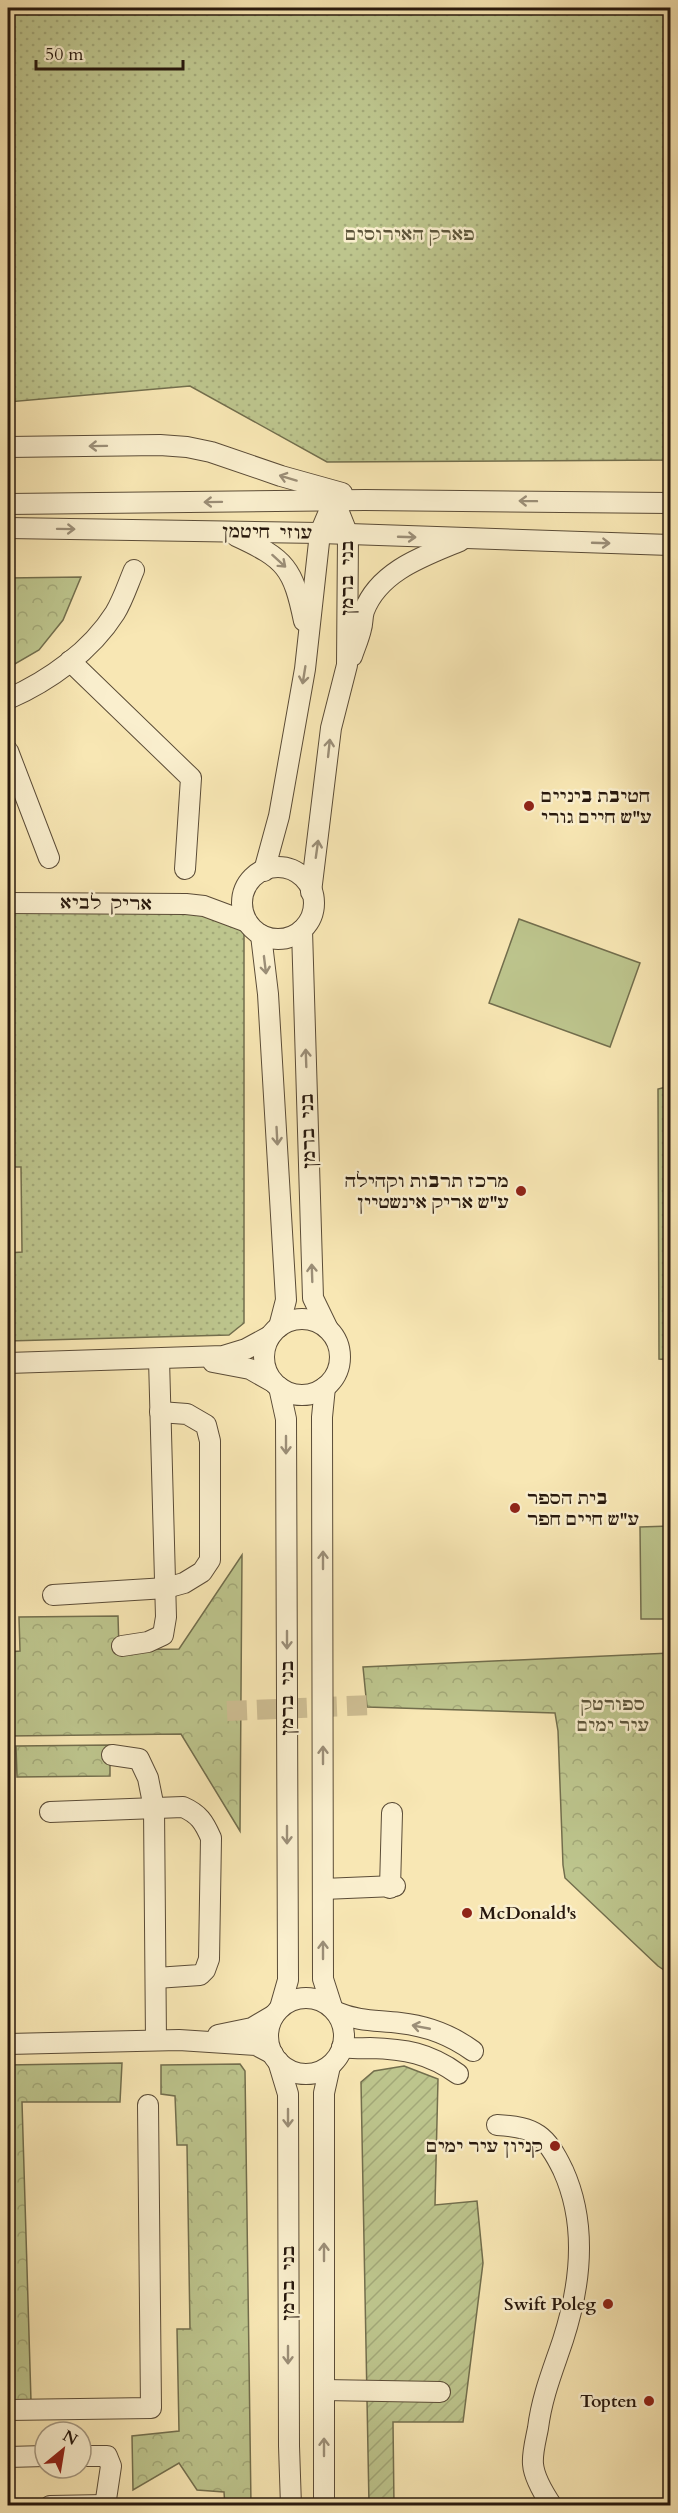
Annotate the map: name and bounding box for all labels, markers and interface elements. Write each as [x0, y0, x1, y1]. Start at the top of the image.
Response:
scale bar [36, 33, 183, 71]
text: 50 m [45, 42, 84, 67]
park label: פארק האירוסים [345, 222, 475, 247]
one-way arrow [89, 440, 109, 452]
one-way arrow [279, 472, 298, 483]
one-way arrow [519, 495, 539, 507]
one-way arrow [203, 496, 223, 507]
street label: עוזי חיטמן [222, 519, 312, 546]
one-way arrow [55, 523, 75, 535]
one-way arrow [396, 531, 416, 542]
one-way arrow [591, 537, 611, 548]
street label: בני ברמן [335, 540, 360, 616]
one-way arrow [271, 554, 286, 568]
one-way arrow [298, 664, 309, 684]
one-way arrow [324, 738, 335, 758]
place label: חטיבת ביניים ע"ש חיים גורי [541, 784, 652, 830]
marker: חטיבת ביניים ע"ש חיים גורי [522, 799, 536, 813]
one-way arrow [312, 839, 323, 859]
street label: אריק לביא [60, 890, 152, 917]
one-way arrow [259, 954, 270, 974]
one-way arrow [300, 1048, 312, 1068]
street label: בני ברמן [295, 1093, 322, 1169]
one-way arrow [271, 1126, 282, 1146]
place label: מרכז תרבות וקהילה ע"ש אריק אינשטיין [345, 1169, 509, 1215]
marker: מרכז תרבות וקהילה ע"ש אריק אינשטיין [514, 1184, 528, 1198]
one-way arrow [307, 1264, 318, 1284]
one-way arrow [280, 1434, 292, 1454]
place label: בית הספר ע"ש חיים חפר [527, 1486, 639, 1532]
marker: בית הספר ע"ש חיים חפר [508, 1501, 522, 1515]
one-way arrow [317, 1551, 329, 1571]
one-way arrow [281, 1629, 293, 1649]
street label: בני ברמן [275, 1660, 300, 1736]
park label: ספורטק עיר ימים [577, 1692, 649, 1738]
one-way arrow [317, 1746, 329, 1766]
one-way arrow [281, 1824, 293, 1844]
place label: McDonald's [479, 1901, 576, 1926]
marker: McDonald's [460, 1906, 474, 1920]
one-way arrow [317, 1941, 329, 1961]
one-way arrow [412, 2021, 432, 2032]
one-way arrow [282, 2108, 294, 2128]
place label: קניון עיר ימים [426, 2134, 543, 2159]
marker: קניון עיר ימים [548, 2139, 562, 2153]
one-way arrow [318, 2243, 330, 2263]
street label: בני ברמן [276, 2245, 301, 2321]
place label: Swift Poleg [504, 2292, 596, 2317]
marker: Swift Poleg [601, 2297, 615, 2311]
one-way arrow [282, 2345, 294, 2365]
place label: Topten [580, 2389, 637, 2414]
marker: Topten [642, 2394, 656, 2408]
north arrow [33, 2420, 93, 2480]
text: N [58, 2425, 82, 2451]
one-way arrow [318, 2438, 330, 2458]

